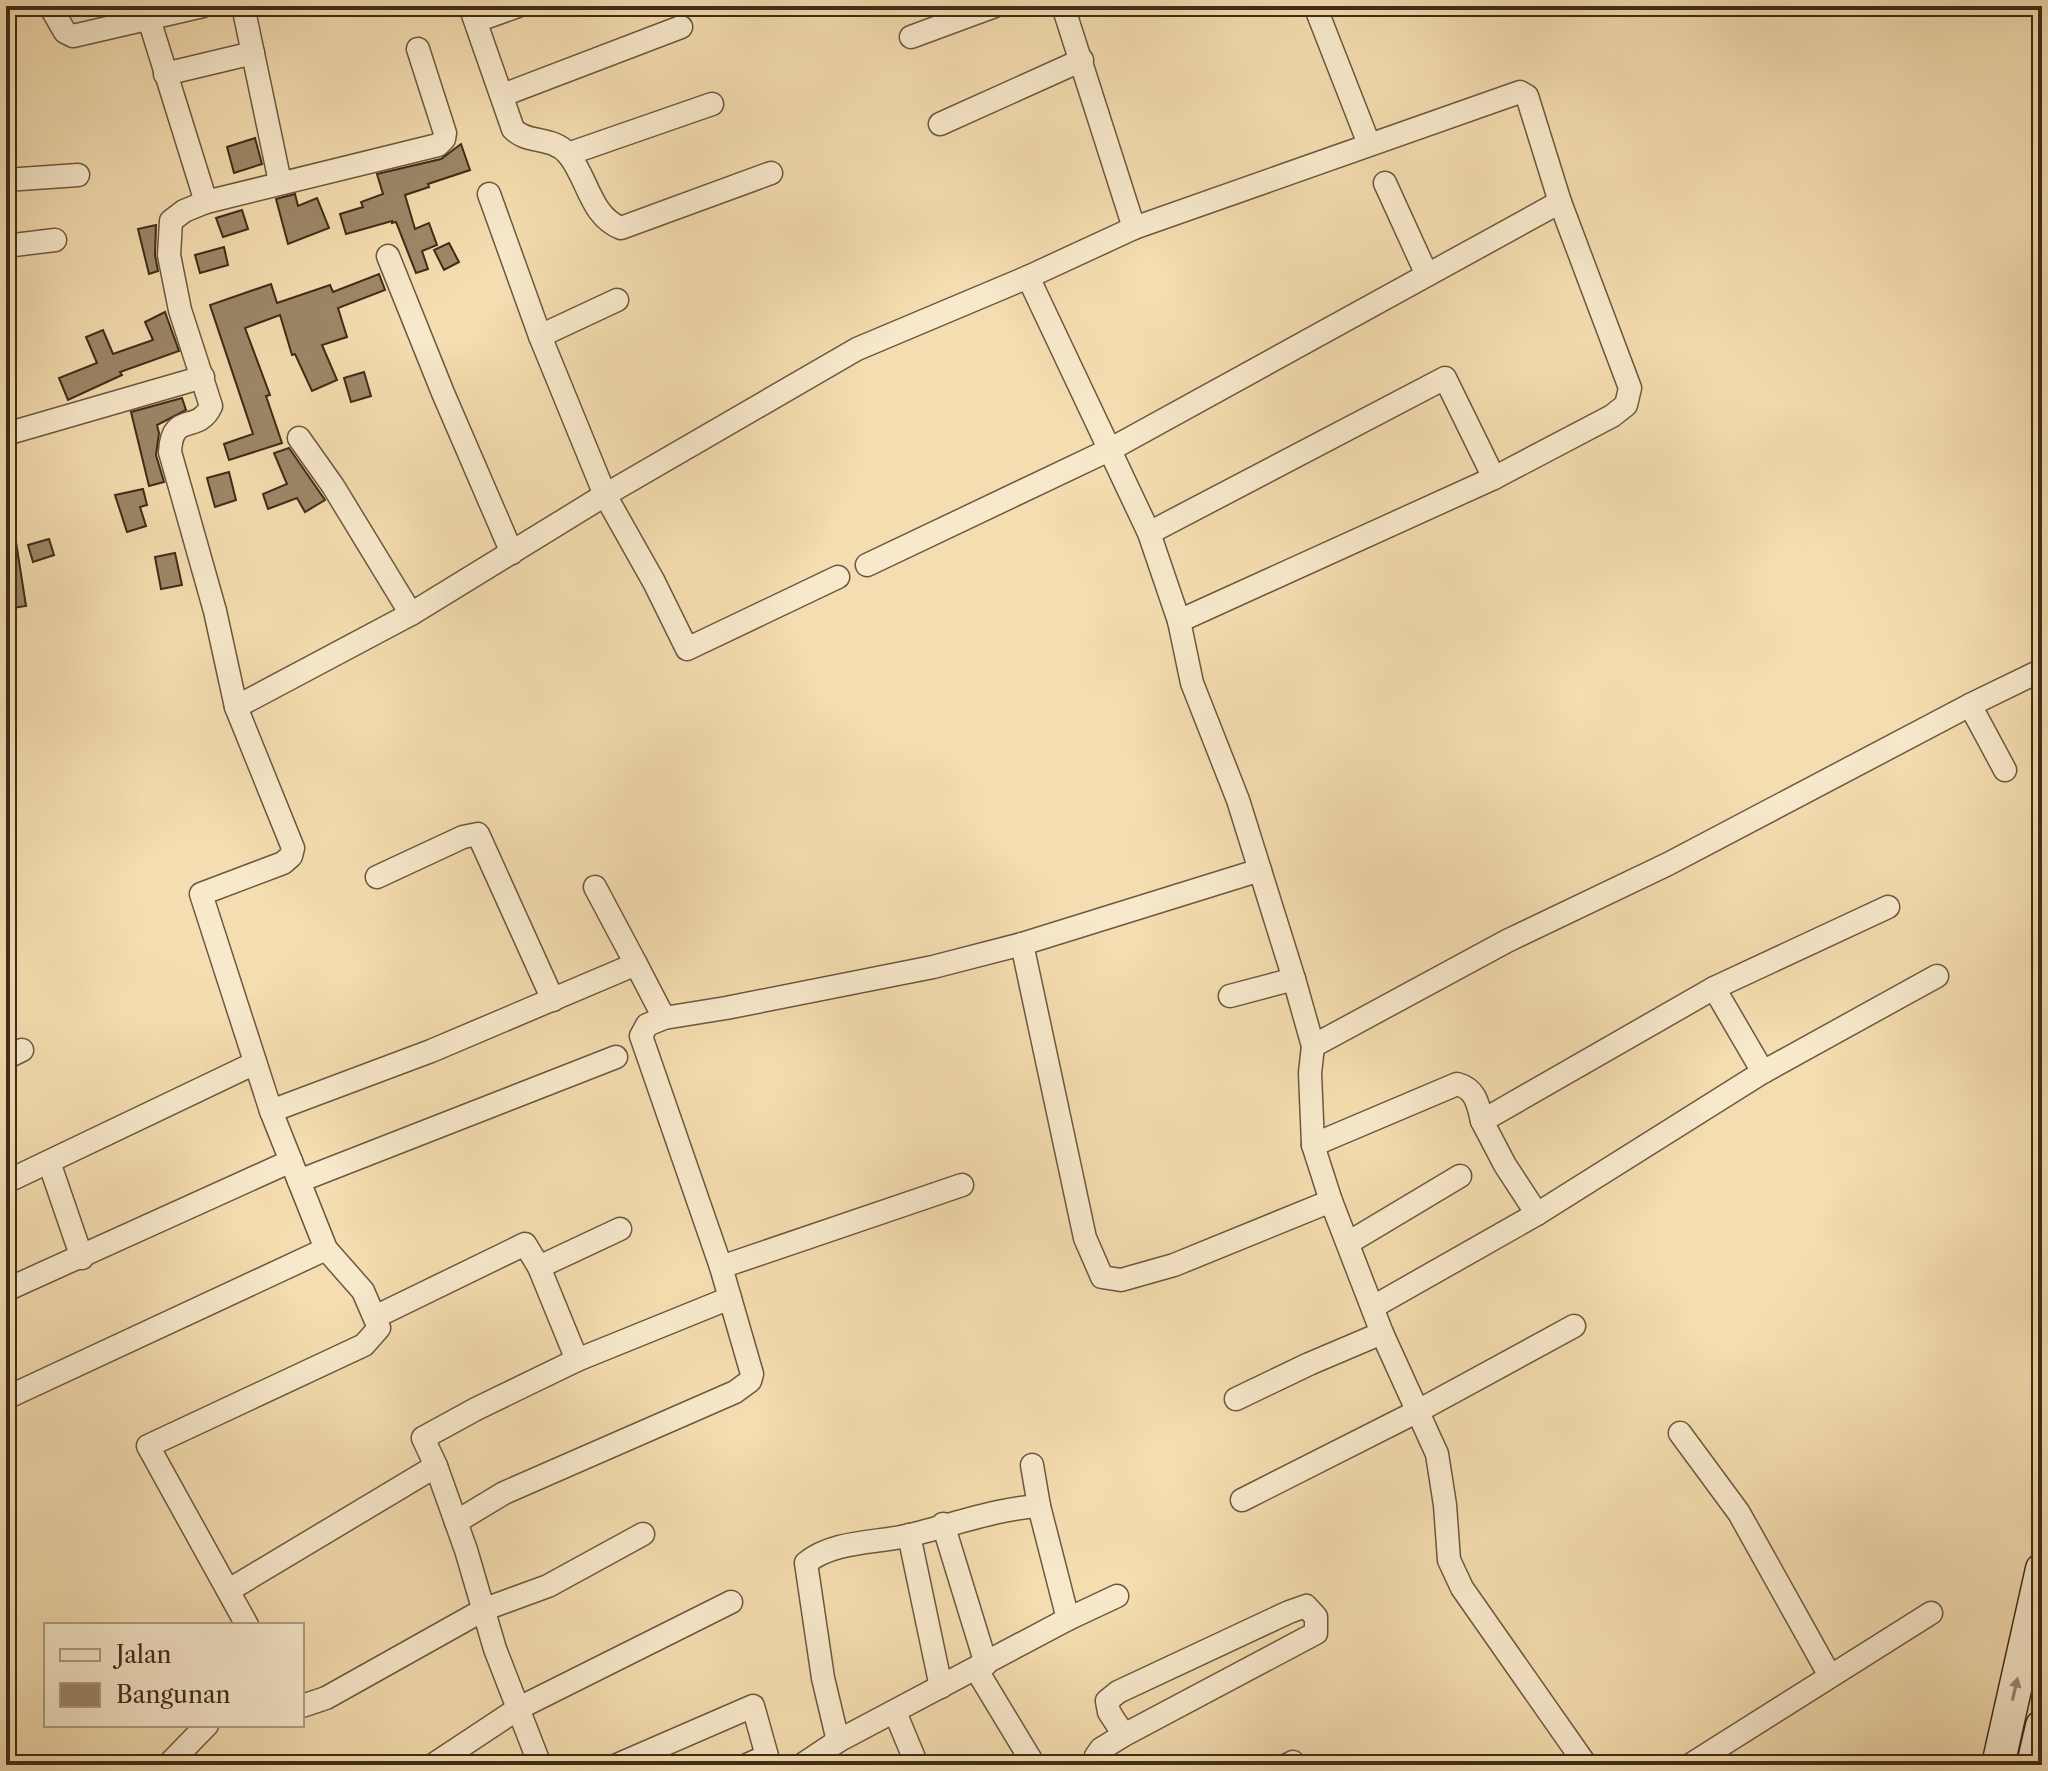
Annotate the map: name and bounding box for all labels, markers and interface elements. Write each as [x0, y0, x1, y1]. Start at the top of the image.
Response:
legend [44, 1623, 304, 1727]
text: Jalan [112, 1640, 172, 1669]
one-way arrow [2009, 1676, 2022, 1701]
text: Bangunan [116, 1680, 231, 1709]

